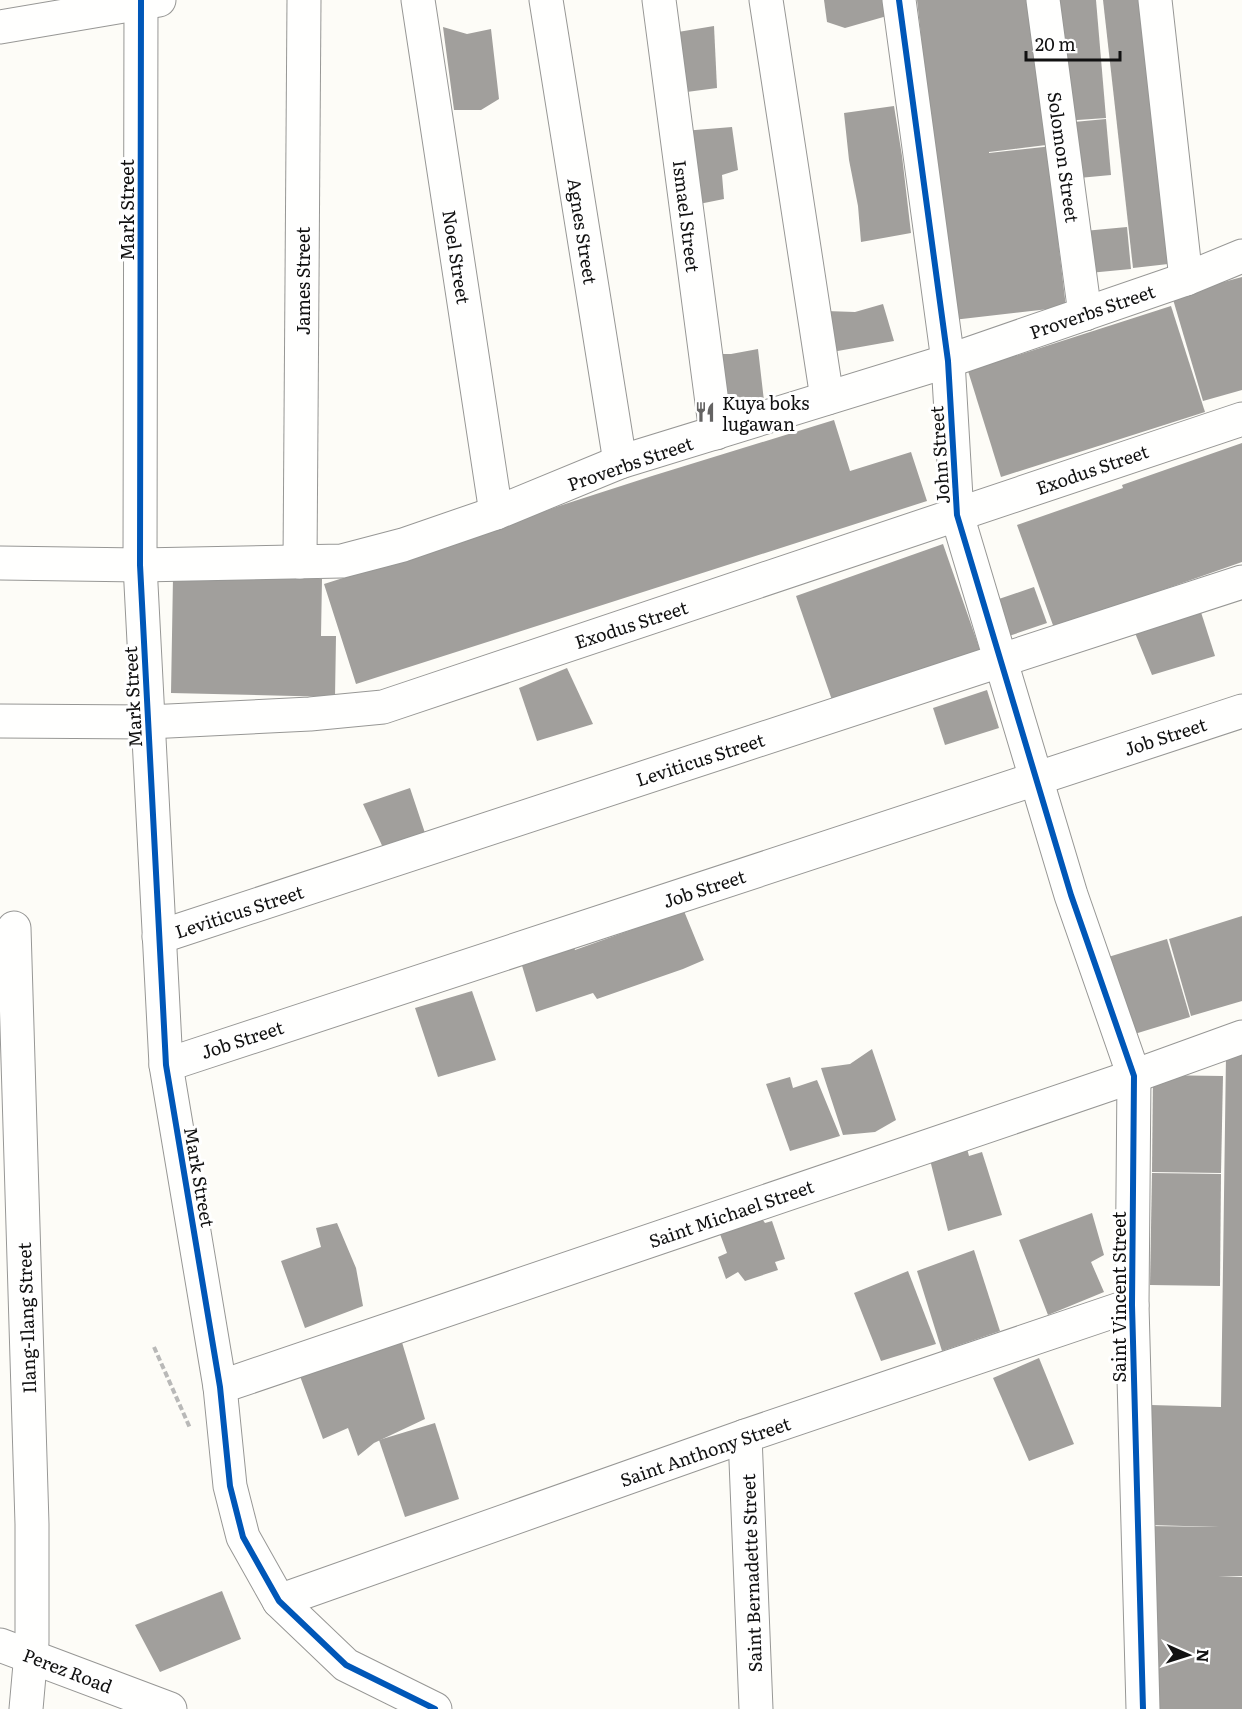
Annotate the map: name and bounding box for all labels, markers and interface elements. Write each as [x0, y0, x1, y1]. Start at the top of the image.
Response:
scale bar [1026, 24, 1120, 62]
text: 20 m [1035, 30, 1076, 57]
street label: Solomon Street [1041, 90, 1087, 225]
street label: Ismael Street [667, 158, 707, 274]
street label: Mark Street [113, 159, 140, 261]
street label: Agnes Street [561, 176, 605, 287]
street label: Noel Street [436, 208, 478, 307]
street label: James Street [289, 226, 316, 335]
street label: Proverbs Street [1026, 277, 1159, 345]
place label: Kuya boks lugawan [722, 389, 809, 437]
restaurant icon: Kuya boks lugawan [693, 400, 717, 424]
street label: John Street [922, 404, 956, 505]
street label: Proverbs Street [564, 429, 697, 497]
street label: Exodus Street [1032, 437, 1153, 501]
street label: Exodus Street [571, 593, 692, 655]
street label: Mark Street [116, 645, 148, 748]
street label: Job Street [1120, 710, 1210, 762]
street label: Leviticus Street [632, 725, 768, 792]
street label: Job Street [659, 862, 749, 914]
street label: Leviticus Street [171, 877, 307, 944]
street label: Job Street [197, 1013, 287, 1065]
street label: Mark Street [178, 1125, 222, 1230]
street label: Saint Michael Street [645, 1172, 818, 1254]
street label: Saint Vincent Street [1105, 1211, 1132, 1383]
street label: Ilang-Ilang Street [10, 1241, 42, 1394]
street label: Saint Anthony Street [616, 1409, 795, 1493]
street label: Saint Bernadette Street [734, 1473, 768, 1673]
north arrow [1158, 1625, 1218, 1685]
street label: Perez Road [19, 1641, 117, 1699]
text: N [1192, 1648, 1216, 1663]

